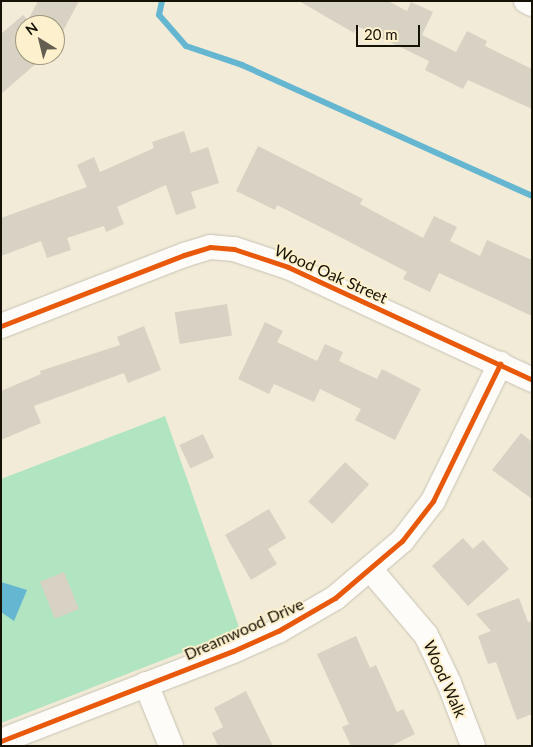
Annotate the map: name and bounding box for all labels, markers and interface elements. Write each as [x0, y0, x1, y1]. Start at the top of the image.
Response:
north arrow [15, 15, 65, 65]
scale bar [358, 15, 422, 47]
text: N [22, 18, 41, 38]
text: 20 m [364, 25, 398, 43]
street label: Wood Oak Street [271, 240, 391, 308]
street label: Dreamwood Drive [181, 594, 307, 664]
street label: Wood Walk [419, 637, 471, 721]

